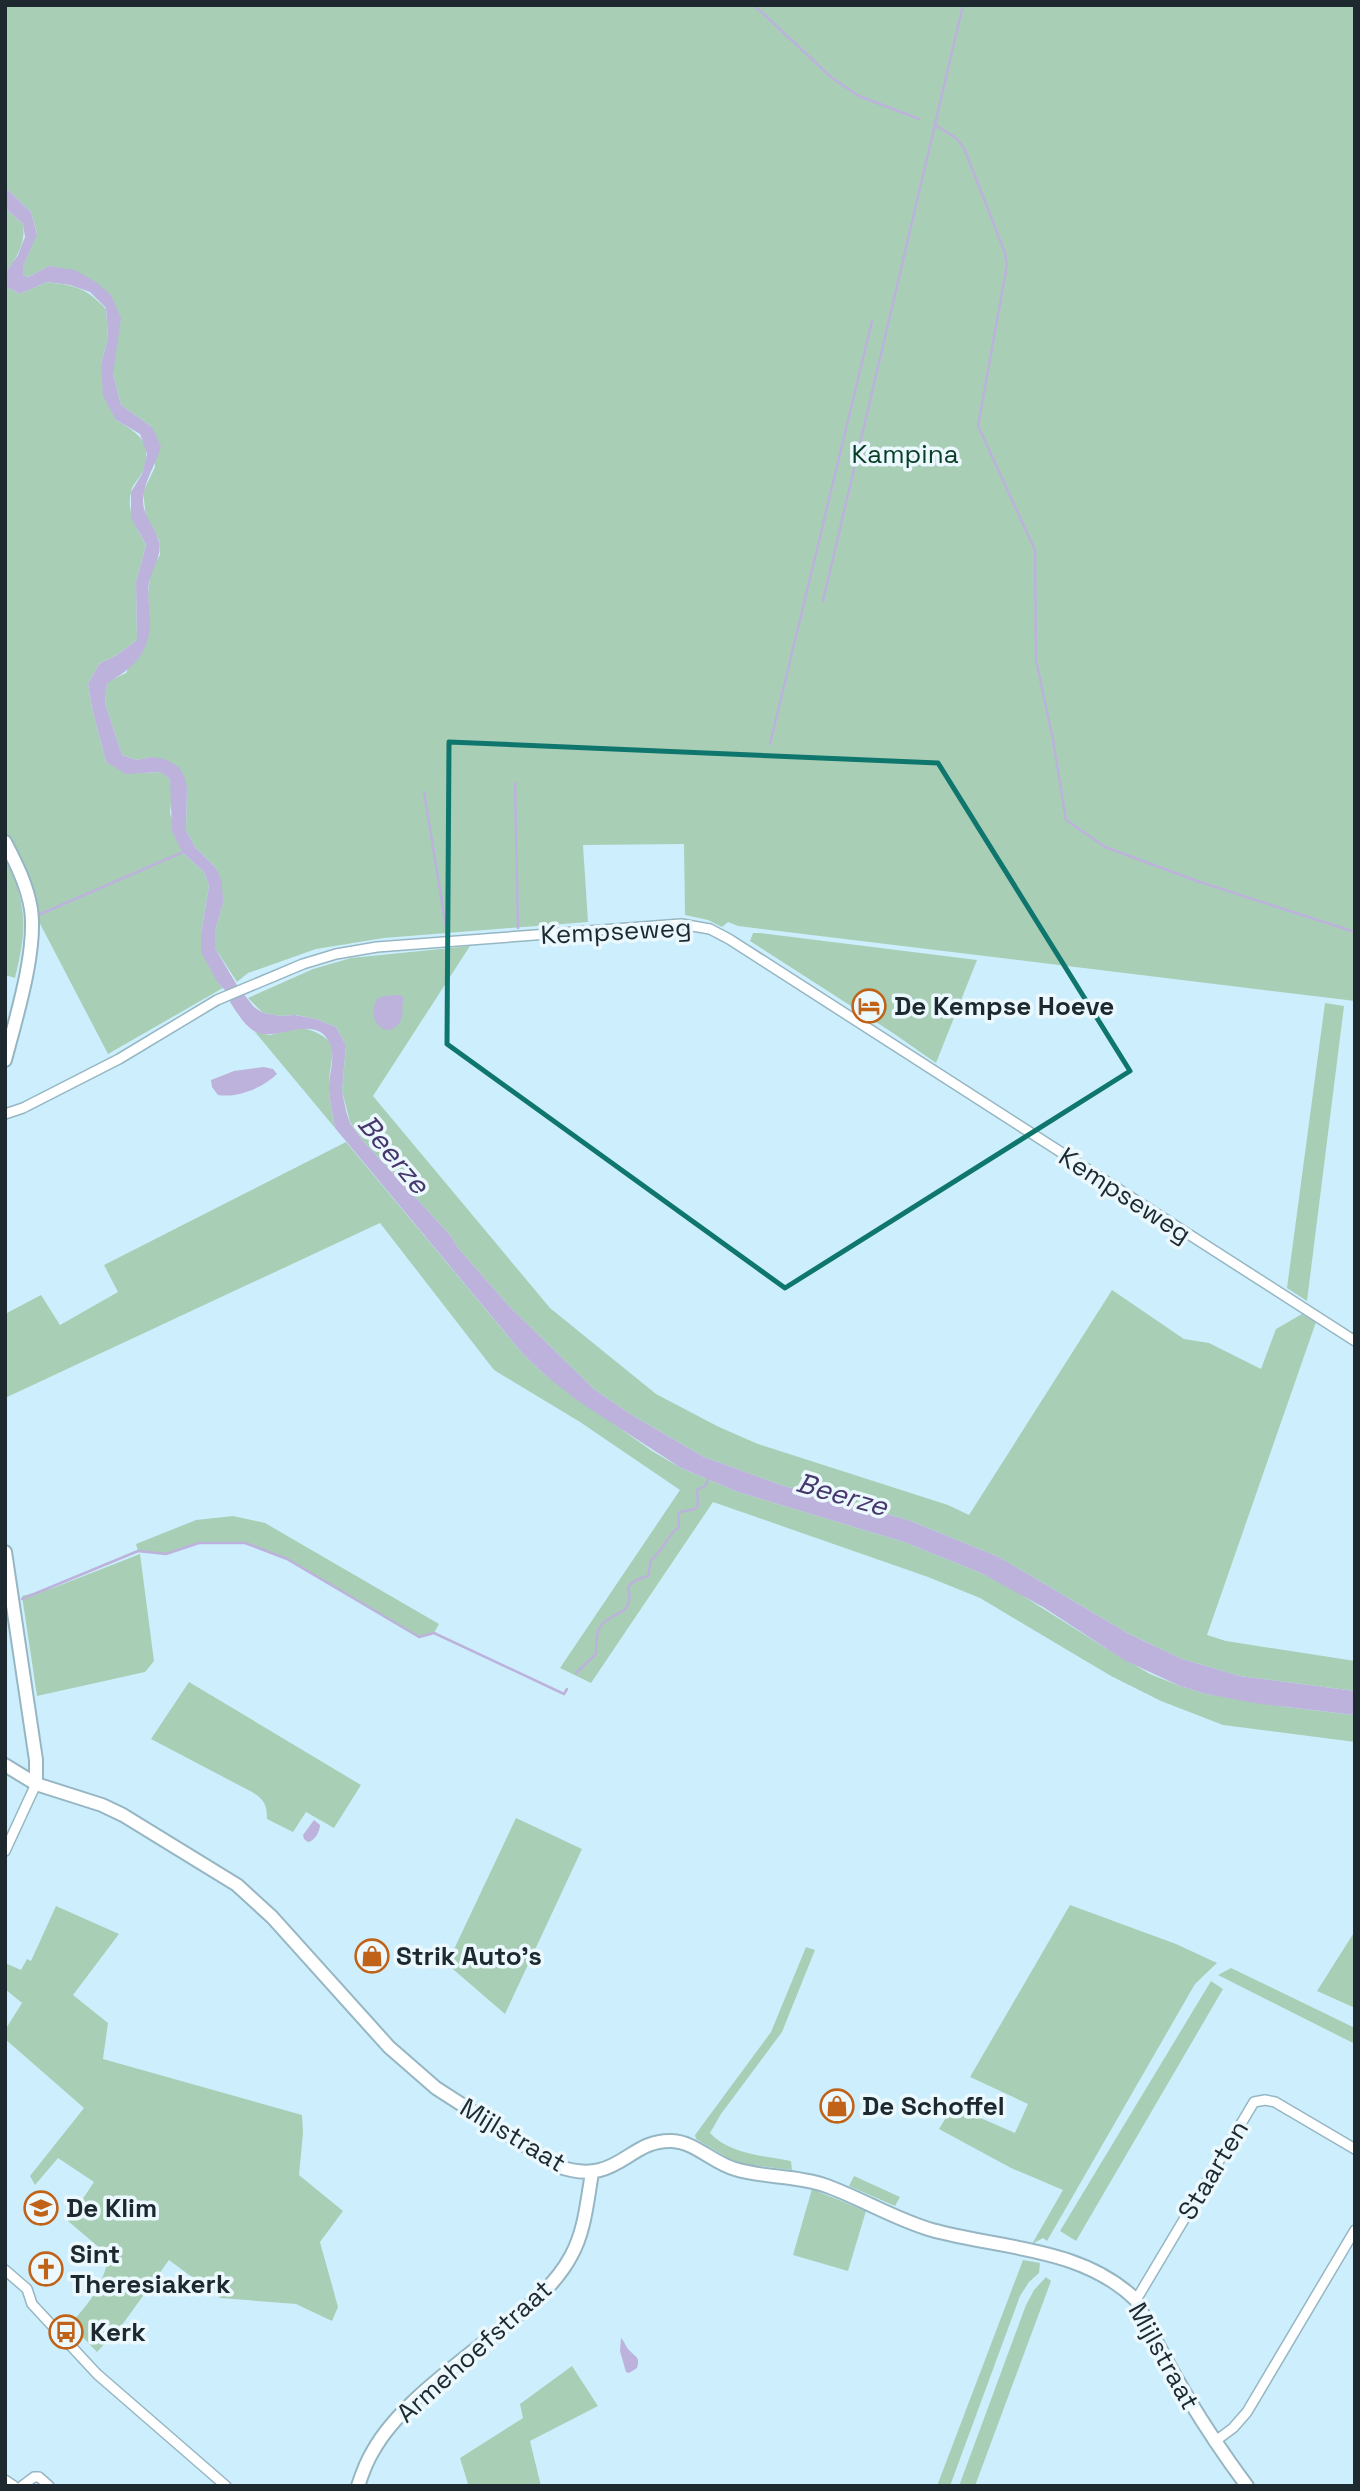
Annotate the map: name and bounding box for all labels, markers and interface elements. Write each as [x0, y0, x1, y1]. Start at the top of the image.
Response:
park label: Kampina [851, 437, 959, 471]
street label: Kempseweg [540, 910, 692, 952]
hotel icon: De Kempse Hoeve [850, 987, 888, 1025]
place label: De Kempse Hoeve [894, 989, 1114, 1023]
water label: Beerze [350, 1107, 439, 1202]
street label: Kempseweg [1052, 1140, 1198, 1250]
water label: Beerze [792, 1464, 893, 1524]
shop icon: Strik Auto's [353, 1937, 391, 1975]
place label: Strik Auto's [396, 1939, 542, 1973]
shop icon: De Schoffel [818, 2087, 856, 2125]
place label: De Schoffel [862, 2089, 1005, 2123]
street label: Mijlstraat [454, 2090, 572, 2180]
street label: Staarten [1170, 2114, 1256, 2226]
school or university icon: De Klim [22, 2189, 60, 2227]
place label: De Klim [66, 2191, 157, 2225]
place label: Sint Theresiakerk [70, 2237, 231, 2301]
church icon: Sint Theresiakerk [27, 2250, 65, 2288]
street label: Armehoefstraat [389, 2272, 559, 2430]
street label: Mijlstraat [1121, 2296, 1207, 2416]
bus stop icon: Kerk [47, 2313, 85, 2351]
place label: Kerk [90, 2315, 146, 2349]

